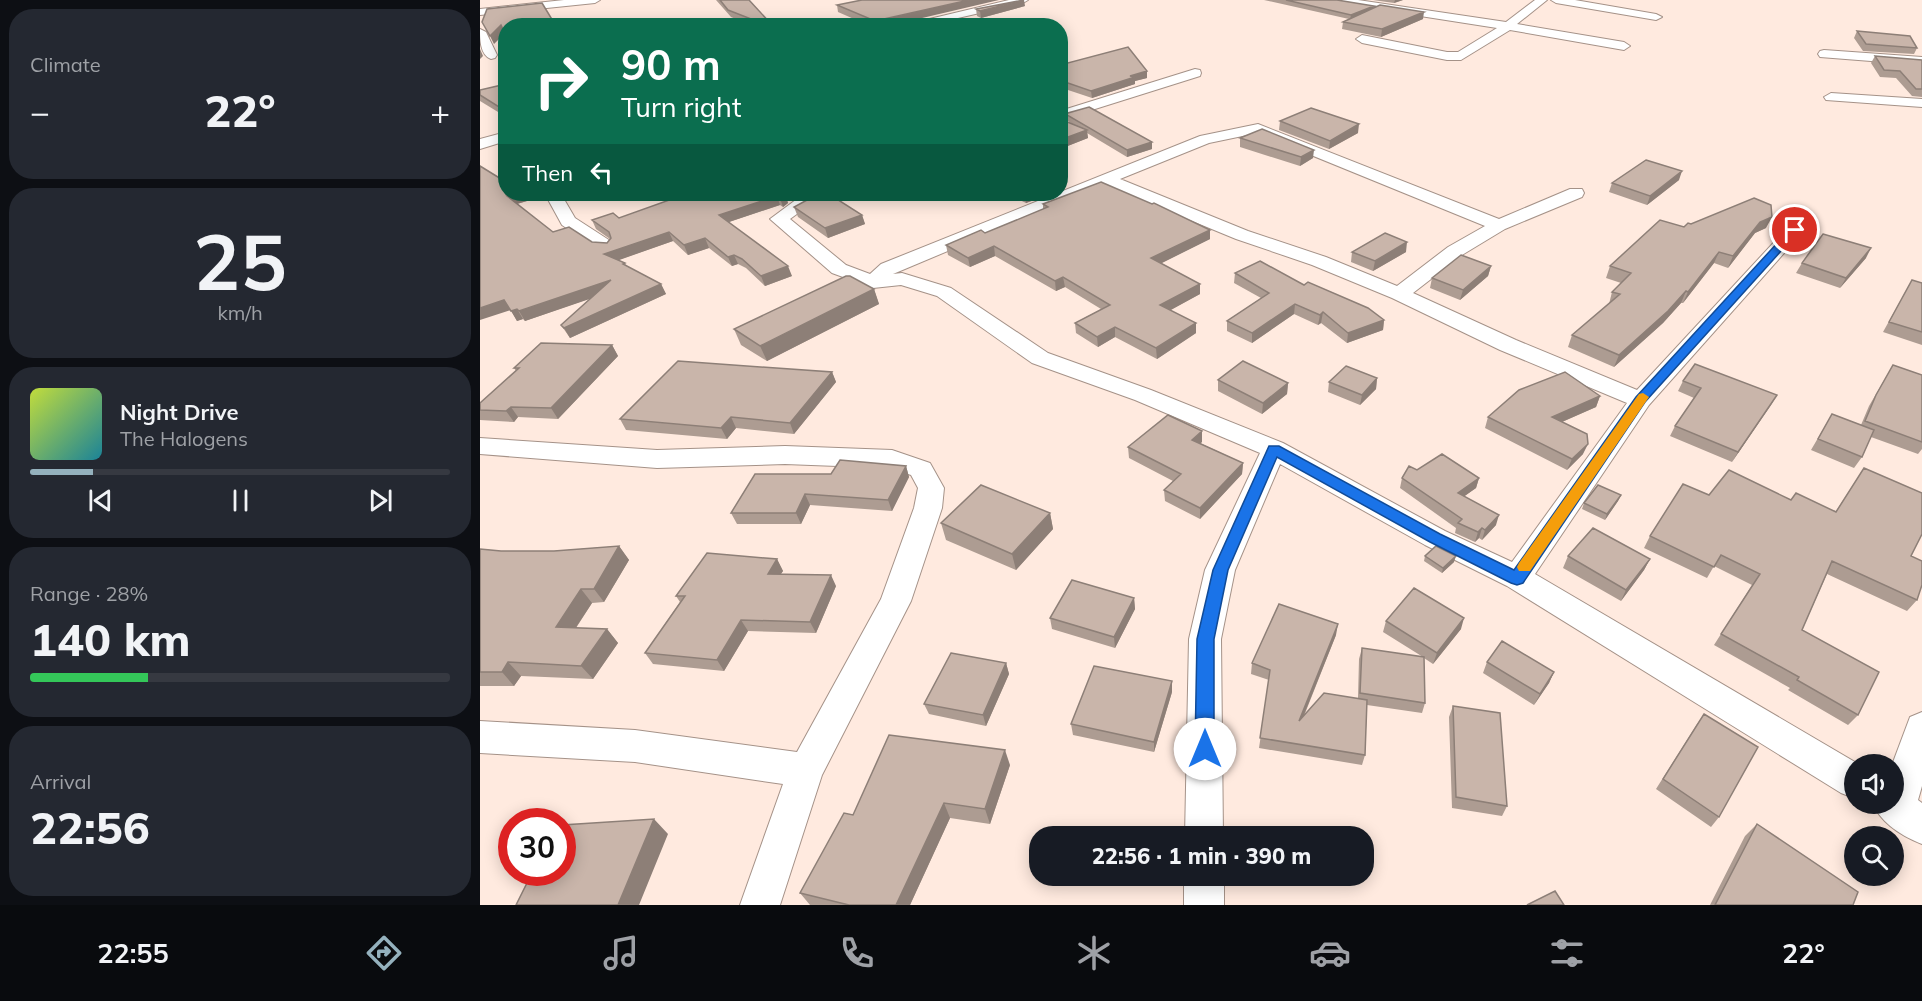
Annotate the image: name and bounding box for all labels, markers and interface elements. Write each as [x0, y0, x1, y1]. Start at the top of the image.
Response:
text: 90 m [621, 38, 721, 91]
icon: right [522, 42, 600, 120]
text: Climate [30, 52, 101, 77]
text: 22° [204, 82, 276, 138]
text: Turn right [621, 90, 741, 124]
text: − [30, 91, 50, 132]
text: + [430, 91, 450, 132]
icon: left [585, 156, 618, 189]
text: Then [522, 159, 573, 187]
pin [1769, 204, 1820, 255]
text: 25 [193, 212, 287, 310]
icon: arrive [1778, 213, 1811, 246]
text: km/h [217, 300, 263, 325]
text: Night Drive [120, 398, 239, 426]
text: The Halogens [120, 426, 248, 451]
icon: previous [84, 484, 117, 517]
icon: pause [224, 484, 257, 517]
icon: next [364, 484, 397, 517]
text: Range · 28% [30, 581, 148, 606]
text: 140 km [30, 611, 191, 667]
position arrow [1173, 717, 1237, 781]
map controls [1844, 754, 1904, 886]
button: sound [1844, 754, 1904, 814]
text: Arrival [30, 769, 91, 794]
text: 22:56 [30, 799, 150, 855]
speed limit sign: 30 [498, 808, 576, 886]
button: search [1844, 826, 1904, 886]
text: 22:56 · 1 min · 390 m [1092, 842, 1311, 870]
icon: directions [363, 932, 405, 974]
icon: music [600, 932, 642, 974]
icon: phone [836, 932, 878, 974]
icon: climate [1073, 932, 1115, 974]
icon: car [1309, 932, 1351, 974]
icon: filters [1546, 932, 1588, 974]
text: 22:55 [97, 936, 169, 970]
text: 22° [1782, 936, 1825, 970]

